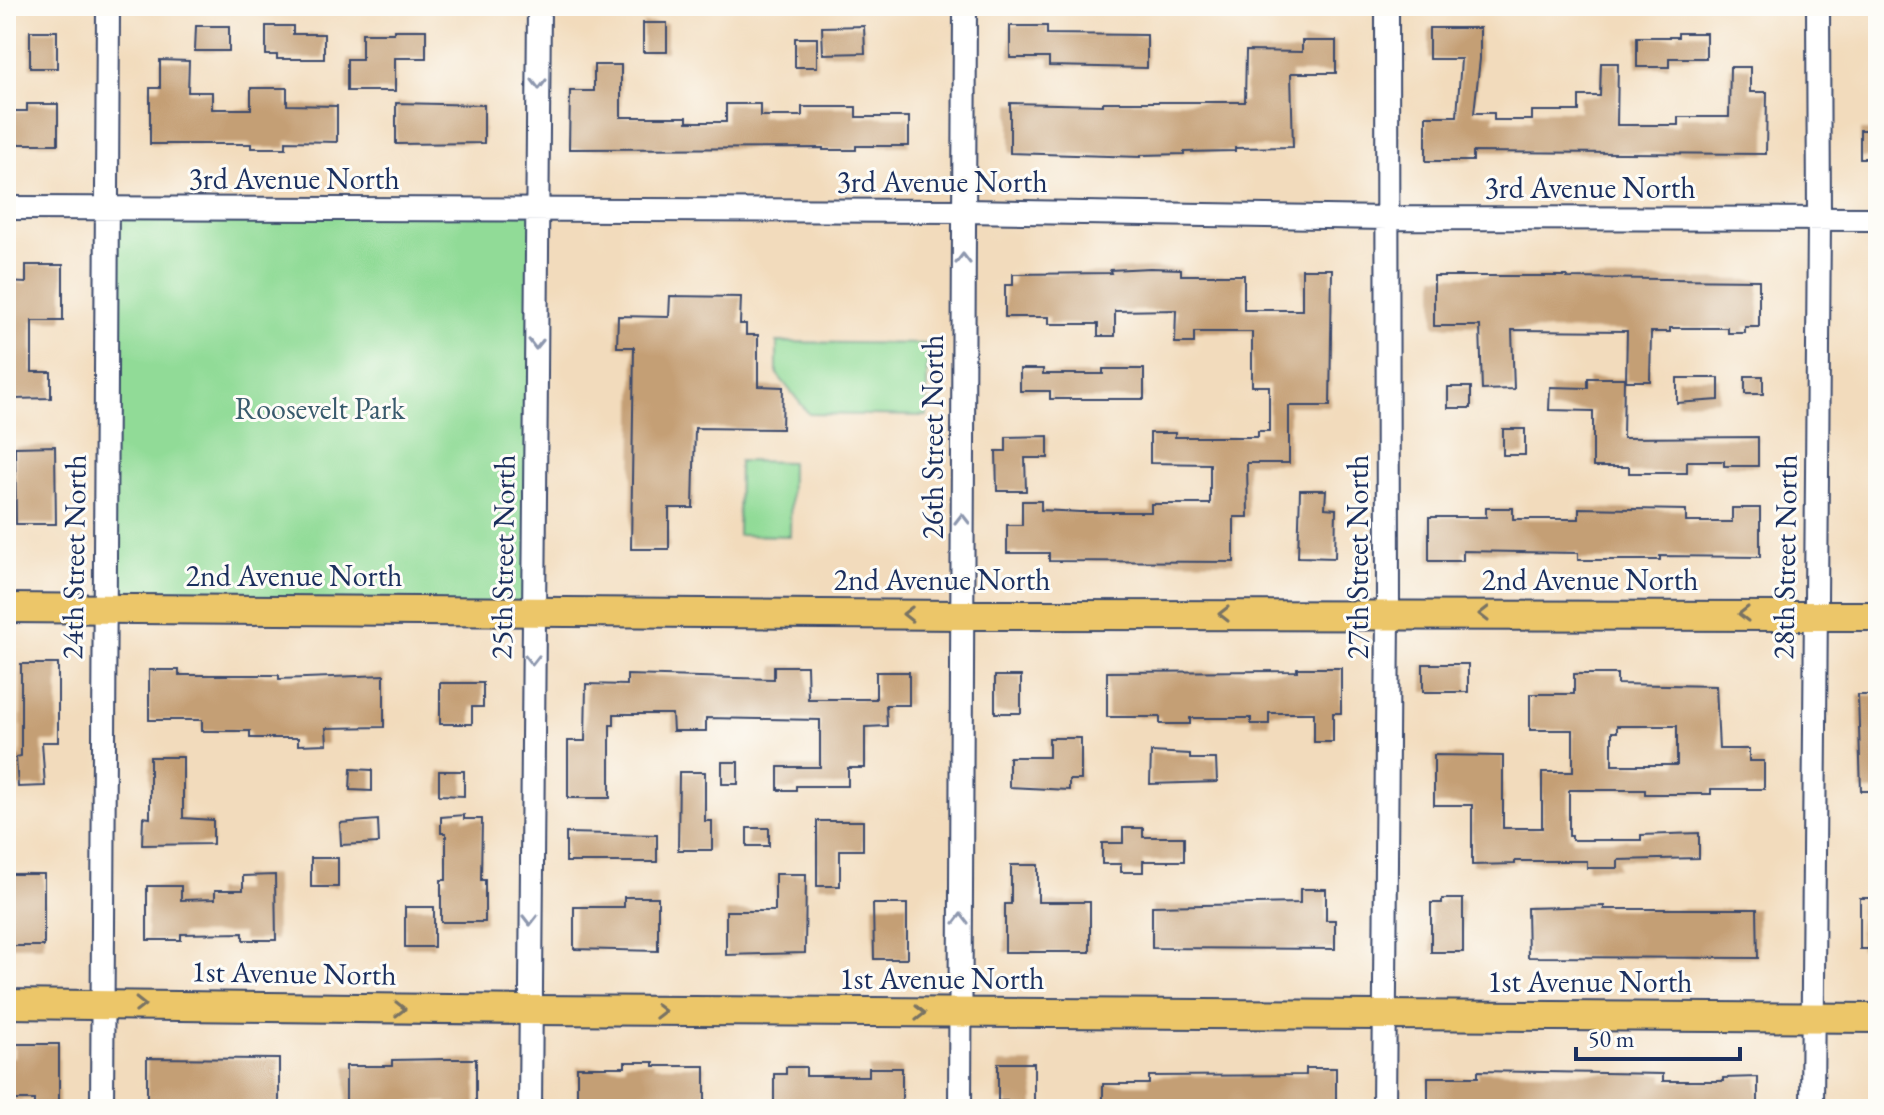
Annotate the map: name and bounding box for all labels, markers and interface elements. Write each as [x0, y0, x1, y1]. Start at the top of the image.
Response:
one-way arrow [530, 78, 548, 91]
street label: 3rd Avenue North [188, 159, 400, 198]
street label: 3rd Avenue North [836, 162, 1048, 201]
street label: 3rd Avenue North [1484, 168, 1696, 207]
one-way arrow [954, 252, 972, 265]
street label: 26th Street North [913, 334, 952, 540]
one-way arrow [527, 338, 545, 351]
park label: Roosevelt Park [235, 389, 406, 428]
street label: 24th Street North [52, 454, 95, 660]
street label: 25th Street North [481, 454, 524, 660]
street label: 27th Street North [1338, 454, 1377, 660]
street label: 28th Street North [1763, 454, 1806, 660]
one-way arrow [953, 512, 971, 525]
street label: 2nd Avenue North [185, 556, 403, 595]
street label: 2nd Avenue North [833, 560, 1051, 599]
street label: 2nd Avenue North [1481, 560, 1699, 599]
one-way arrow [901, 605, 914, 623]
one-way arrow [1217, 605, 1230, 623]
one-way arrow [1477, 605, 1490, 623]
one-way arrow [1737, 605, 1750, 623]
one-way arrow [523, 654, 541, 667]
one-way arrow [952, 912, 970, 925]
one-way arrow [522, 914, 539, 927]
street label: 1st Avenue North [191, 951, 397, 994]
street label: 1st Avenue North [839, 959, 1045, 998]
street label: 1st Avenue North [1487, 962, 1693, 1001]
one-way arrow [134, 997, 147, 1014]
one-way arrow [394, 1000, 407, 1018]
one-way arrow [654, 1002, 667, 1020]
one-way arrow [914, 1004, 927, 1022]
scale bar [1576, 1011, 1740, 1061]
text: 50 m [1588, 1023, 1635, 1054]

